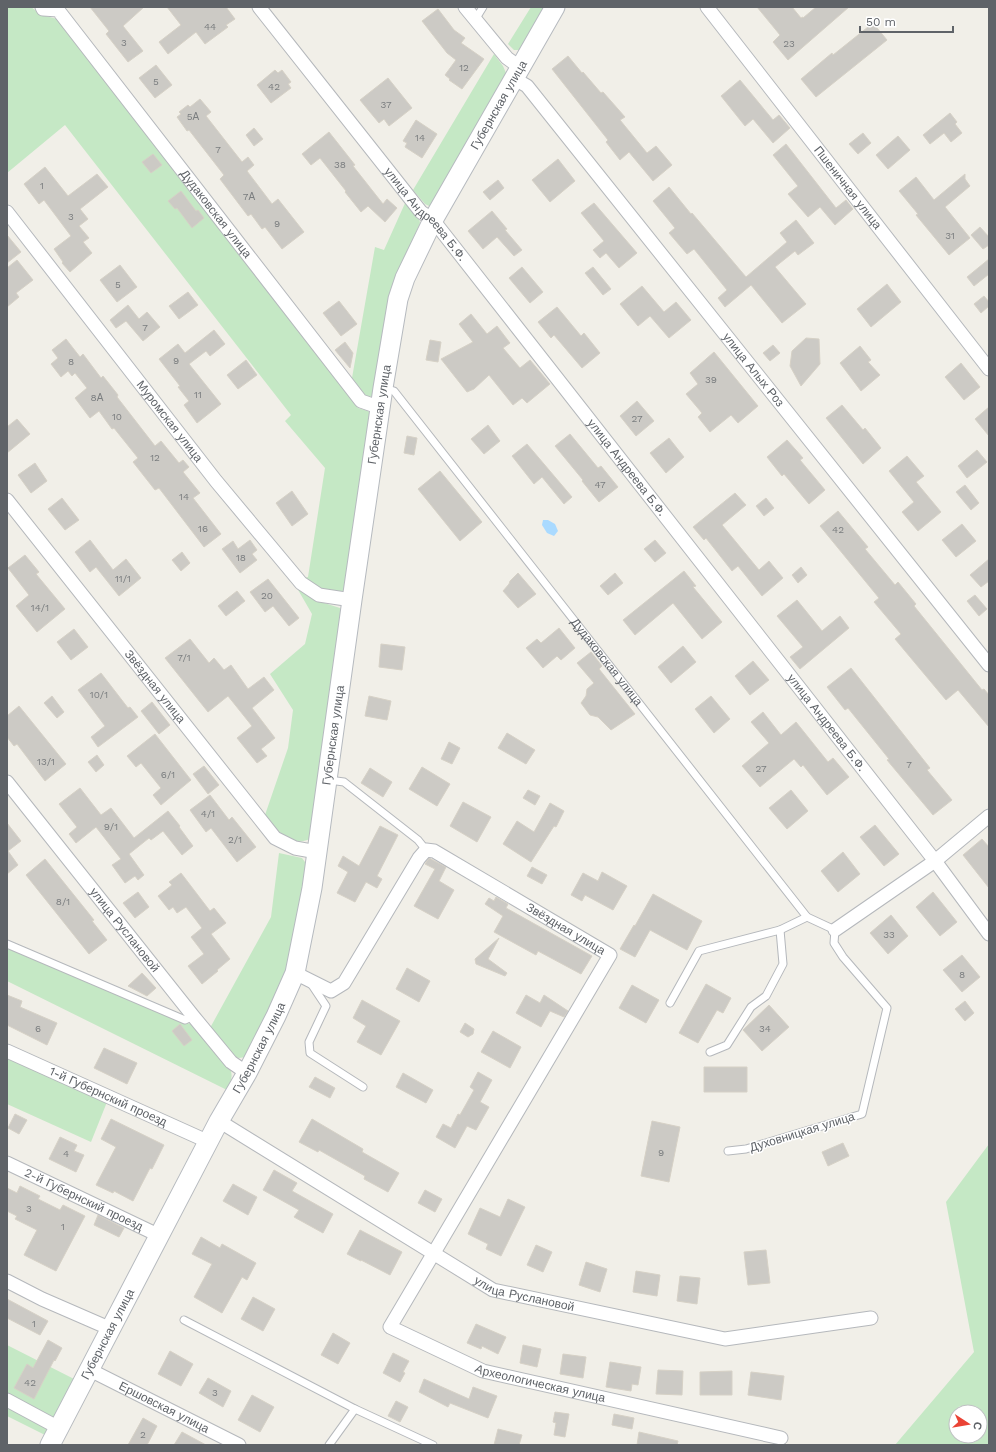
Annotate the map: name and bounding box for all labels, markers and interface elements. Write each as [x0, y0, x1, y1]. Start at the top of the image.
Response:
scale bar [860, 8, 953, 34]
text: 50 m [866, 15, 896, 29]
house number: 44 [204, 21, 216, 32]
house number: 3 [121, 37, 127, 48]
house number: 23 [783, 38, 795, 49]
street label: Губернская улица [468, 58, 530, 152]
house number: 12 [459, 62, 469, 73]
house number: 5 [153, 76, 159, 87]
house number: 42 [268, 81, 280, 92]
house number: 37 [380, 99, 392, 110]
house number: 5А [187, 111, 200, 122]
house number: 14 [415, 132, 425, 143]
street label: Пшеничная улица [811, 143, 885, 232]
house number: 7 [215, 144, 221, 155]
house number: 38 [334, 159, 346, 170]
street label: улица Андреева Б.Ф. [381, 165, 469, 264]
street label: Дудаковская улица [177, 167, 255, 261]
house number: 1 [40, 180, 44, 191]
house number: 7А [243, 191, 255, 202]
house number: 3 [68, 211, 74, 222]
house number: 9 [274, 218, 280, 229]
house number: 31 [945, 230, 955, 241]
house number: 5 [115, 279, 121, 290]
house number: 7 [142, 322, 148, 333]
street label: улица Алых Роз [720, 330, 787, 410]
house number: 9 [173, 355, 179, 366]
house number: 8 [68, 356, 74, 367]
street label: Губернская улица [365, 363, 394, 465]
house number: 39 [705, 374, 717, 385]
street label: Муромская улица [134, 378, 206, 465]
house number: 11 [194, 389, 202, 400]
house number: 8А [91, 392, 104, 403]
house number: 10 [112, 411, 122, 422]
house number: 27 [631, 413, 643, 424]
street label: улица Андреева Б.Ф. [584, 416, 669, 519]
house number: 12 [150, 452, 160, 463]
house number: 47 [594, 479, 606, 490]
house number: 14 [179, 491, 189, 502]
house number: 16 [198, 523, 208, 534]
house number: 42 [832, 524, 844, 535]
house number: 18 [236, 552, 246, 563]
house number: 11/1 [115, 573, 131, 584]
house number: 20 [261, 590, 273, 601]
house number: 14/1 [31, 602, 49, 613]
street label: Дудаковская улица [568, 615, 646, 709]
street label: Звёздная улица [122, 647, 188, 726]
house number: 7/1 [177, 652, 191, 663]
street label: улица Андреева Б.Ф. [784, 671, 869, 774]
street label: Губернская улица [319, 684, 347, 786]
house number: 10/1 [90, 689, 108, 700]
house number: 13/1 [37, 756, 55, 767]
house number: 7 [906, 759, 912, 770]
house number: 27 [755, 763, 767, 774]
house number: 6/1 [161, 769, 175, 780]
house number: 4/1 [201, 808, 215, 819]
house number: 9/1 [104, 821, 118, 832]
house number: 2/1 [228, 834, 242, 845]
street label: улица Руслановой [87, 885, 162, 975]
house number: 8/1 [56, 896, 70, 907]
street label: Звёздная улица [524, 900, 608, 958]
house number: 33 [883, 929, 895, 940]
house number: 8 [959, 969, 965, 980]
street label: Губернская улица [230, 1000, 288, 1096]
house number: 6 [35, 1023, 41, 1034]
house number: 34 [759, 1023, 771, 1034]
street label: 1-й Губернский проезд [47, 1064, 169, 1129]
street label: Духовницкая улица [748, 1109, 857, 1155]
house number: 9 [658, 1147, 664, 1158]
house number: 4 [63, 1148, 69, 1159]
street label: 2-й Губернский проезд [22, 1165, 145, 1234]
house number: 3 [26, 1203, 32, 1214]
house number: 1 [61, 1221, 65, 1232]
street label: улица Руслановой [472, 1273, 576, 1314]
street label: Губернская улица [78, 1286, 137, 1382]
house number: 1 [32, 1318, 36, 1329]
street label: Археологическая улица [473, 1361, 607, 1405]
house number: 42 [24, 1377, 36, 1388]
street label: Ершовская улица [117, 1379, 212, 1436]
house number: 3 [212, 1387, 218, 1398]
north arrow [948, 1404, 988, 1444]
text: С [970, 1421, 984, 1431]
house number: 2 [140, 1429, 146, 1440]

